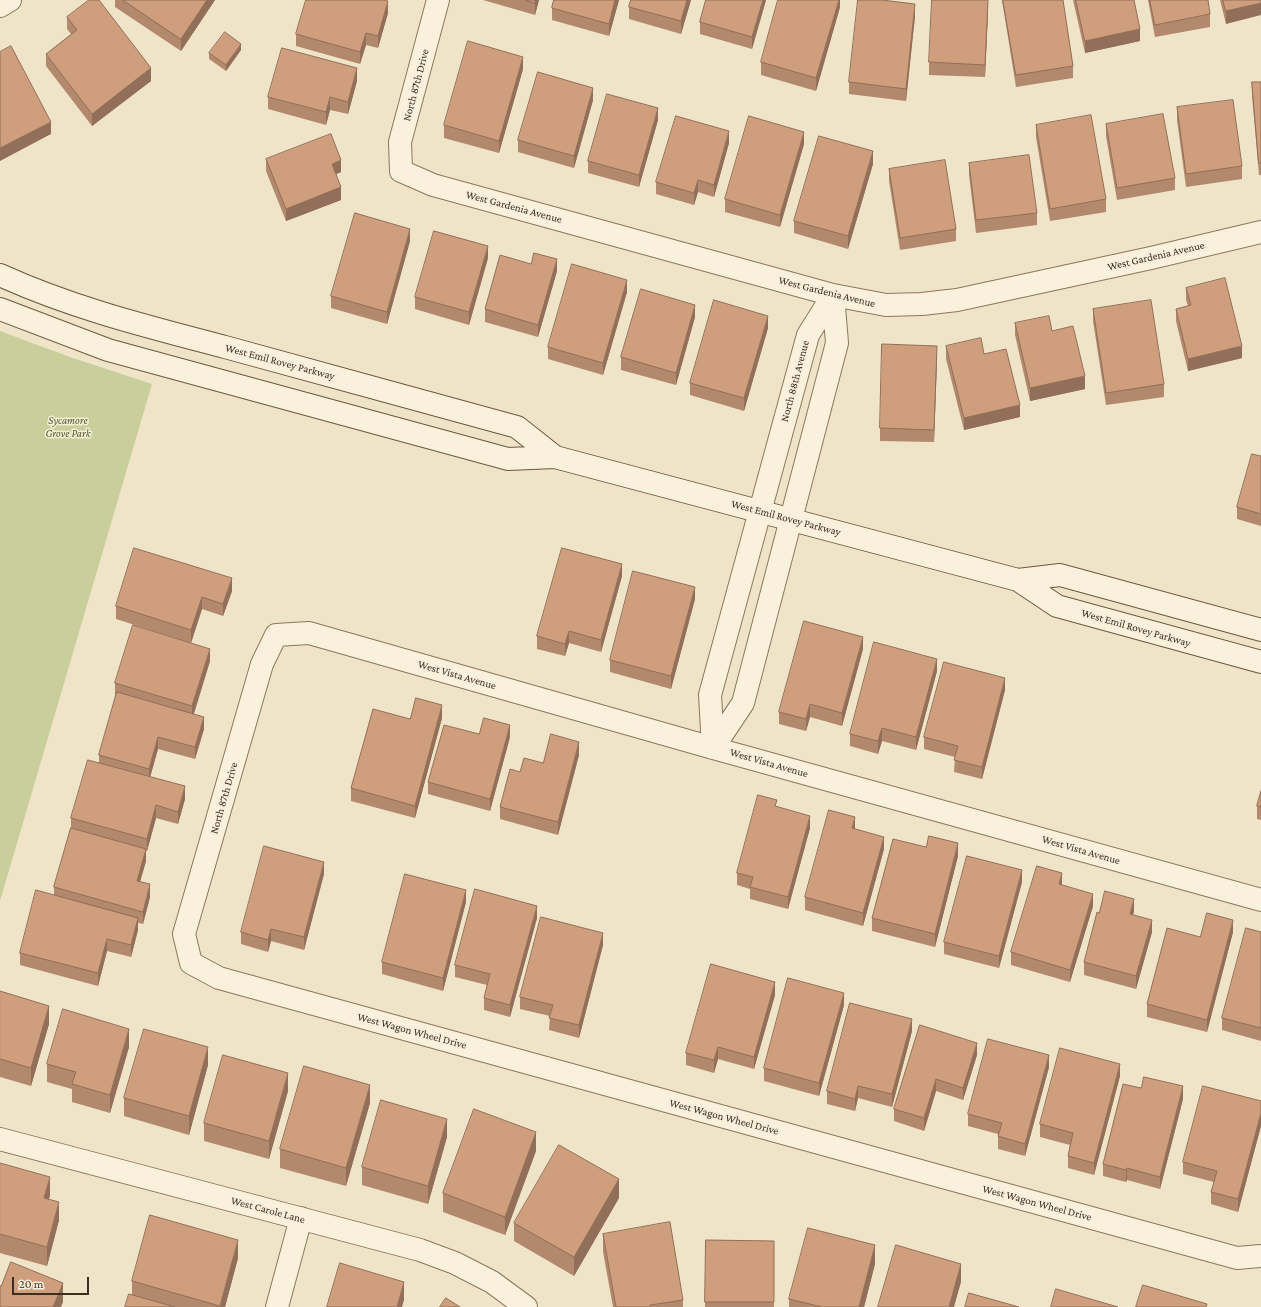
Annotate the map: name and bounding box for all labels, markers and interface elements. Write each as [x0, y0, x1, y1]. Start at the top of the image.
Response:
street label: North 87th Drive [400, 47, 432, 123]
street label: West Gardenia Avenue [464, 188, 564, 226]
street label: West Gardenia Avenue [1106, 238, 1206, 274]
street label: West Gardenia Avenue [777, 274, 877, 310]
street label: North 88th Avenue [778, 339, 812, 423]
street label: West Emil Rovey Parkway [224, 341, 336, 383]
park label: Sycamore Grove Park [45, 414, 91, 440]
street label: West Emil Rovey Parkway [730, 497, 842, 539]
street label: West Emil Rovey Parkway [1080, 606, 1192, 650]
street label: West Vista Avenue [416, 658, 498, 692]
street label: West Vista Avenue [728, 746, 810, 780]
street label: North 87th Drive [207, 761, 241, 835]
street label: West Vista Avenue [1040, 833, 1122, 867]
street label: West Wagon Wheel Drive [356, 1010, 468, 1052]
street label: West Wagon Wheel Drive [668, 1096, 780, 1138]
street label: West Wagon Wheel Drive [981, 1182, 1093, 1224]
street label: West Carole Lane [229, 1194, 307, 1226]
scale bar [14, 1269, 91, 1295]
text: 20 m [19, 1277, 43, 1291]

